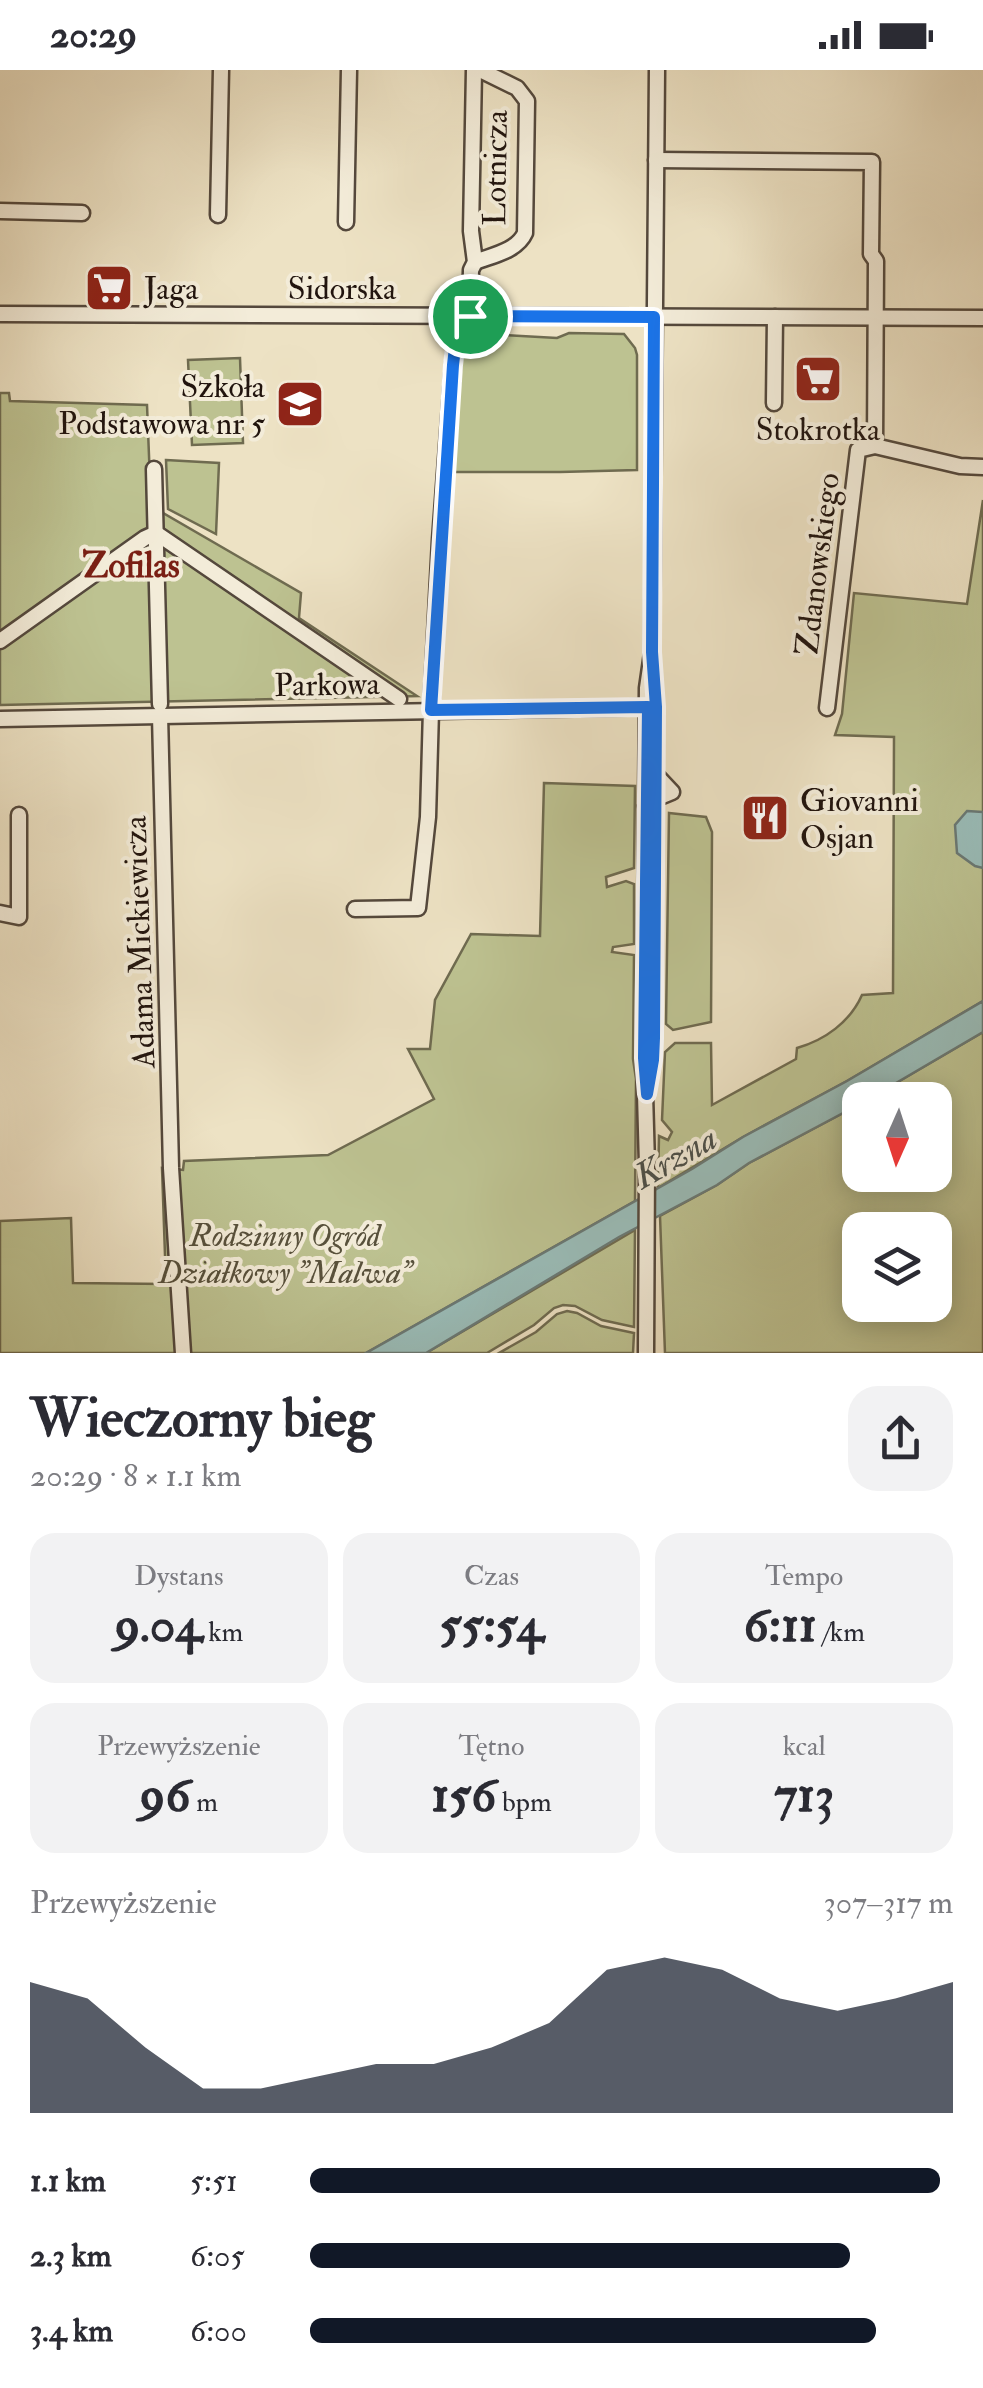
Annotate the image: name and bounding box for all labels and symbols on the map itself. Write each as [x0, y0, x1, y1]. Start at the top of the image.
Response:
street label: Lotnicza [475, 109, 517, 226]
supermarket icon: Jaga [83, 262, 135, 314]
place label: Jaga [143, 269, 199, 309]
street label: Sidorska [288, 269, 397, 309]
pin [428, 274, 513, 359]
supermarket icon: Stokrotka [792, 353, 844, 405]
place label: Szkoła Podstawowa nr 5 [58, 367, 266, 444]
school or university icon: Szkoła Podstawowa nr 5 [274, 378, 326, 430]
place label: Stokrotka [756, 410, 881, 450]
street label: Zdanowskiego [787, 471, 849, 658]
district label: Zofilas [82, 544, 180, 588]
street label: Parkowa [274, 664, 381, 706]
place label: Giovanni Osjan [800, 781, 919, 858]
restaurant icon: Giovanni Osjan [739, 792, 791, 844]
street label: Adama Mickiewicza [116, 814, 164, 1070]
north arrow [842, 1082, 952, 1192]
water label: Krzna [624, 1117, 725, 1200]
park label: Rodzinny Ogród Działkowy "Malwa" [157, 1216, 415, 1293]

